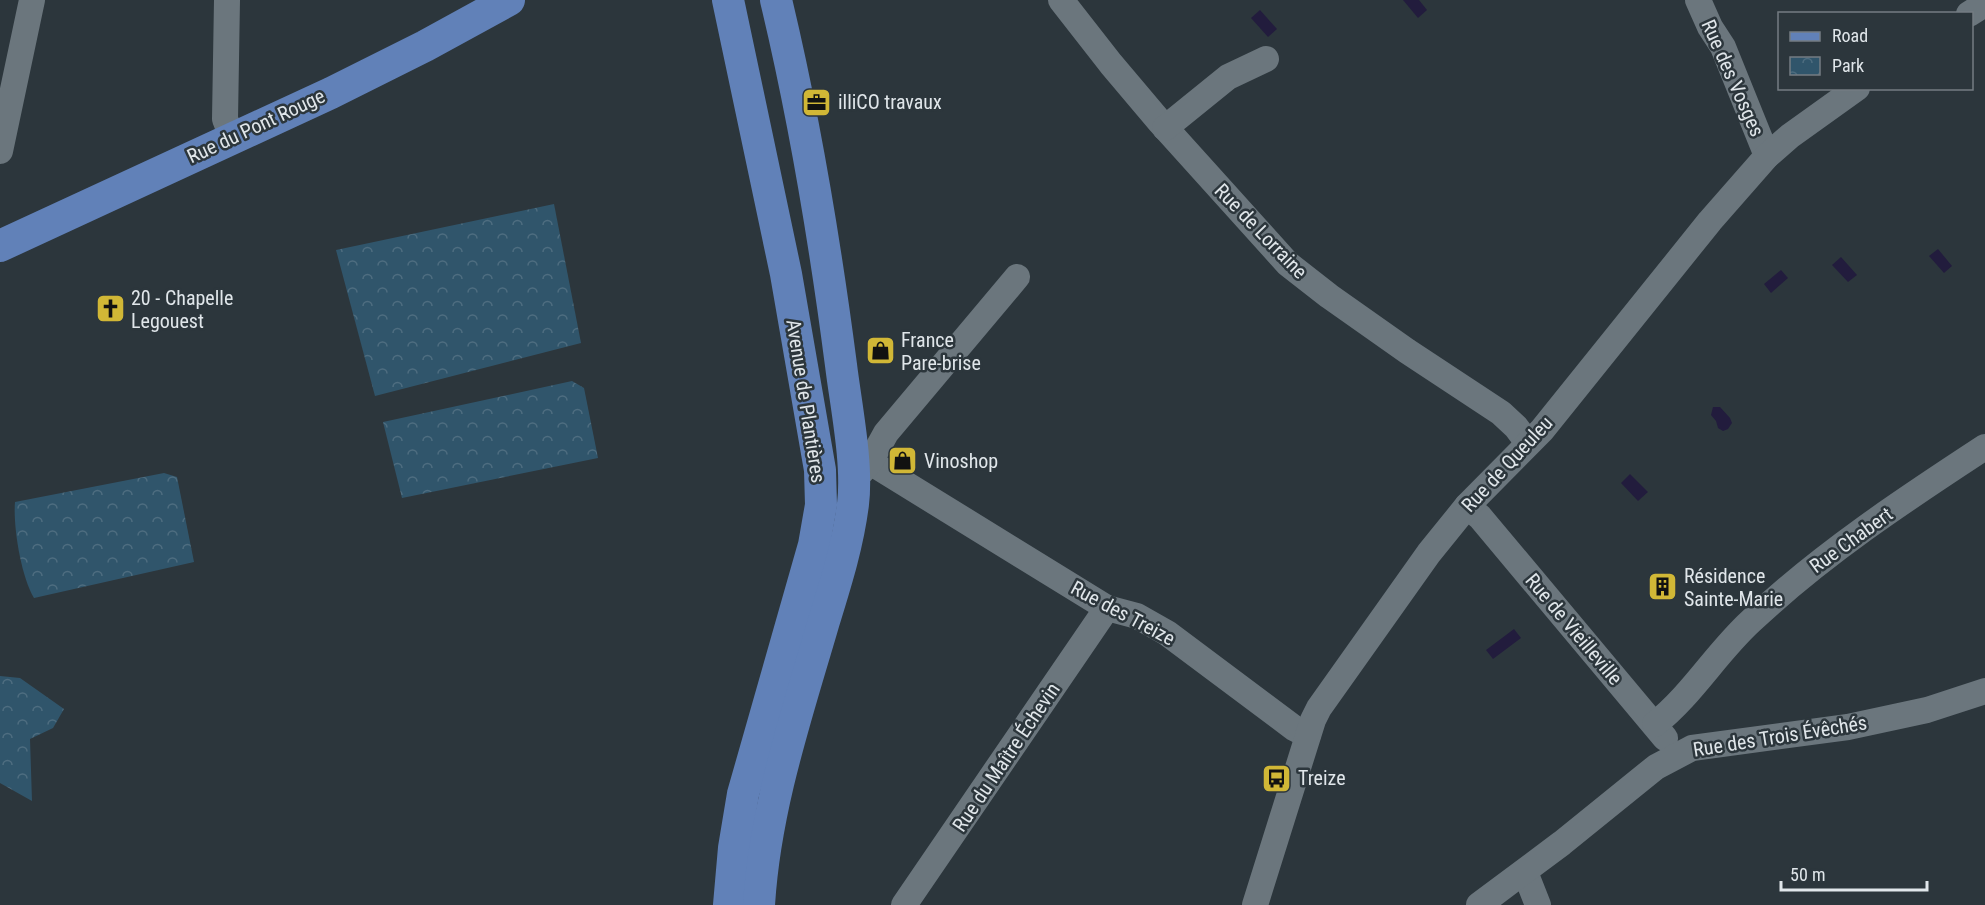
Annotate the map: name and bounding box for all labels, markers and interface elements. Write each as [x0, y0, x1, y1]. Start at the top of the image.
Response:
legend [1778, 12, 1973, 90]
street label: Rue des Vosges [1697, 16, 1769, 140]
text: Road [1832, 25, 1868, 46]
text: Park [1832, 55, 1864, 76]
street label: Rue du Pont Rouge [183, 84, 329, 168]
office icon: illiCO travaux [801, 86, 833, 118]
place label: illiCO travaux [838, 90, 942, 114]
street label: Rue de Lorraine [1210, 179, 1312, 283]
place label: 20 - Chapelle Legouest [131, 286, 233, 333]
church icon: 20 - Chapelle Legouest [94, 293, 126, 325]
street label: Avenue de Plantières [781, 317, 831, 485]
place label: France Pare-brise [901, 328, 981, 375]
shop icon: France Pare-brise [864, 335, 896, 367]
street label: Rue de Queuleu [1456, 411, 1558, 517]
shop icon: Vinoshop [887, 445, 919, 477]
place label: Vinoshop [924, 449, 998, 473]
street label: Rue Chabert [1805, 502, 1897, 578]
place label: Résidence Sainte-Marie [1684, 564, 1783, 611]
street label: Rue de Vieilleville [1520, 568, 1628, 690]
building icon: Résidence Sainte-Marie [1647, 571, 1679, 603]
street label: Rue des Treize [1067, 576, 1179, 650]
street label: Rue du Maître Échevin [947, 678, 1065, 836]
street label: Rue des Trois Évêchés [1691, 710, 1869, 762]
bus stop icon: Treize [1261, 762, 1293, 794]
place label: Treize [1298, 766, 1346, 790]
scale bar [1781, 854, 1926, 892]
text: 50 m [1790, 864, 1825, 885]

